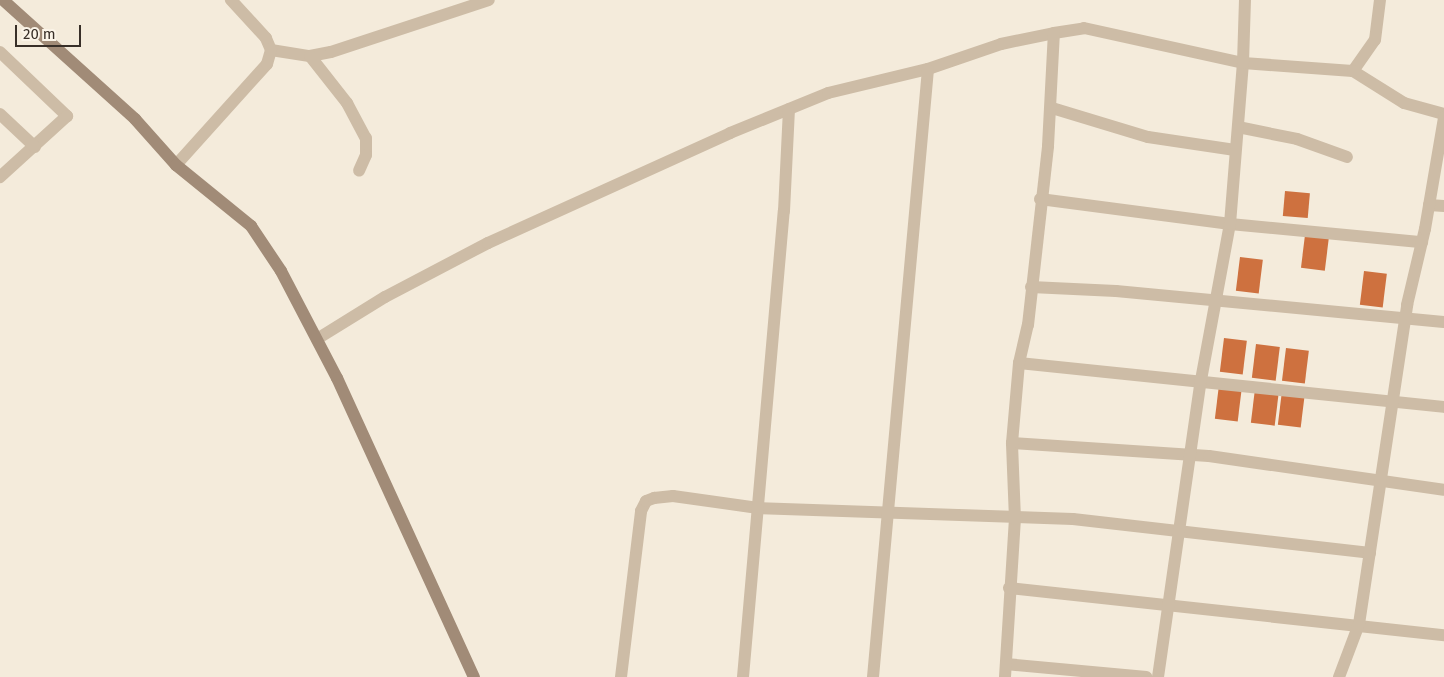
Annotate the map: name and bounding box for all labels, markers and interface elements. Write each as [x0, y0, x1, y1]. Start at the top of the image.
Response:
scale bar [18, 15, 84, 47]
text: 20 m [23, 25, 56, 43]

